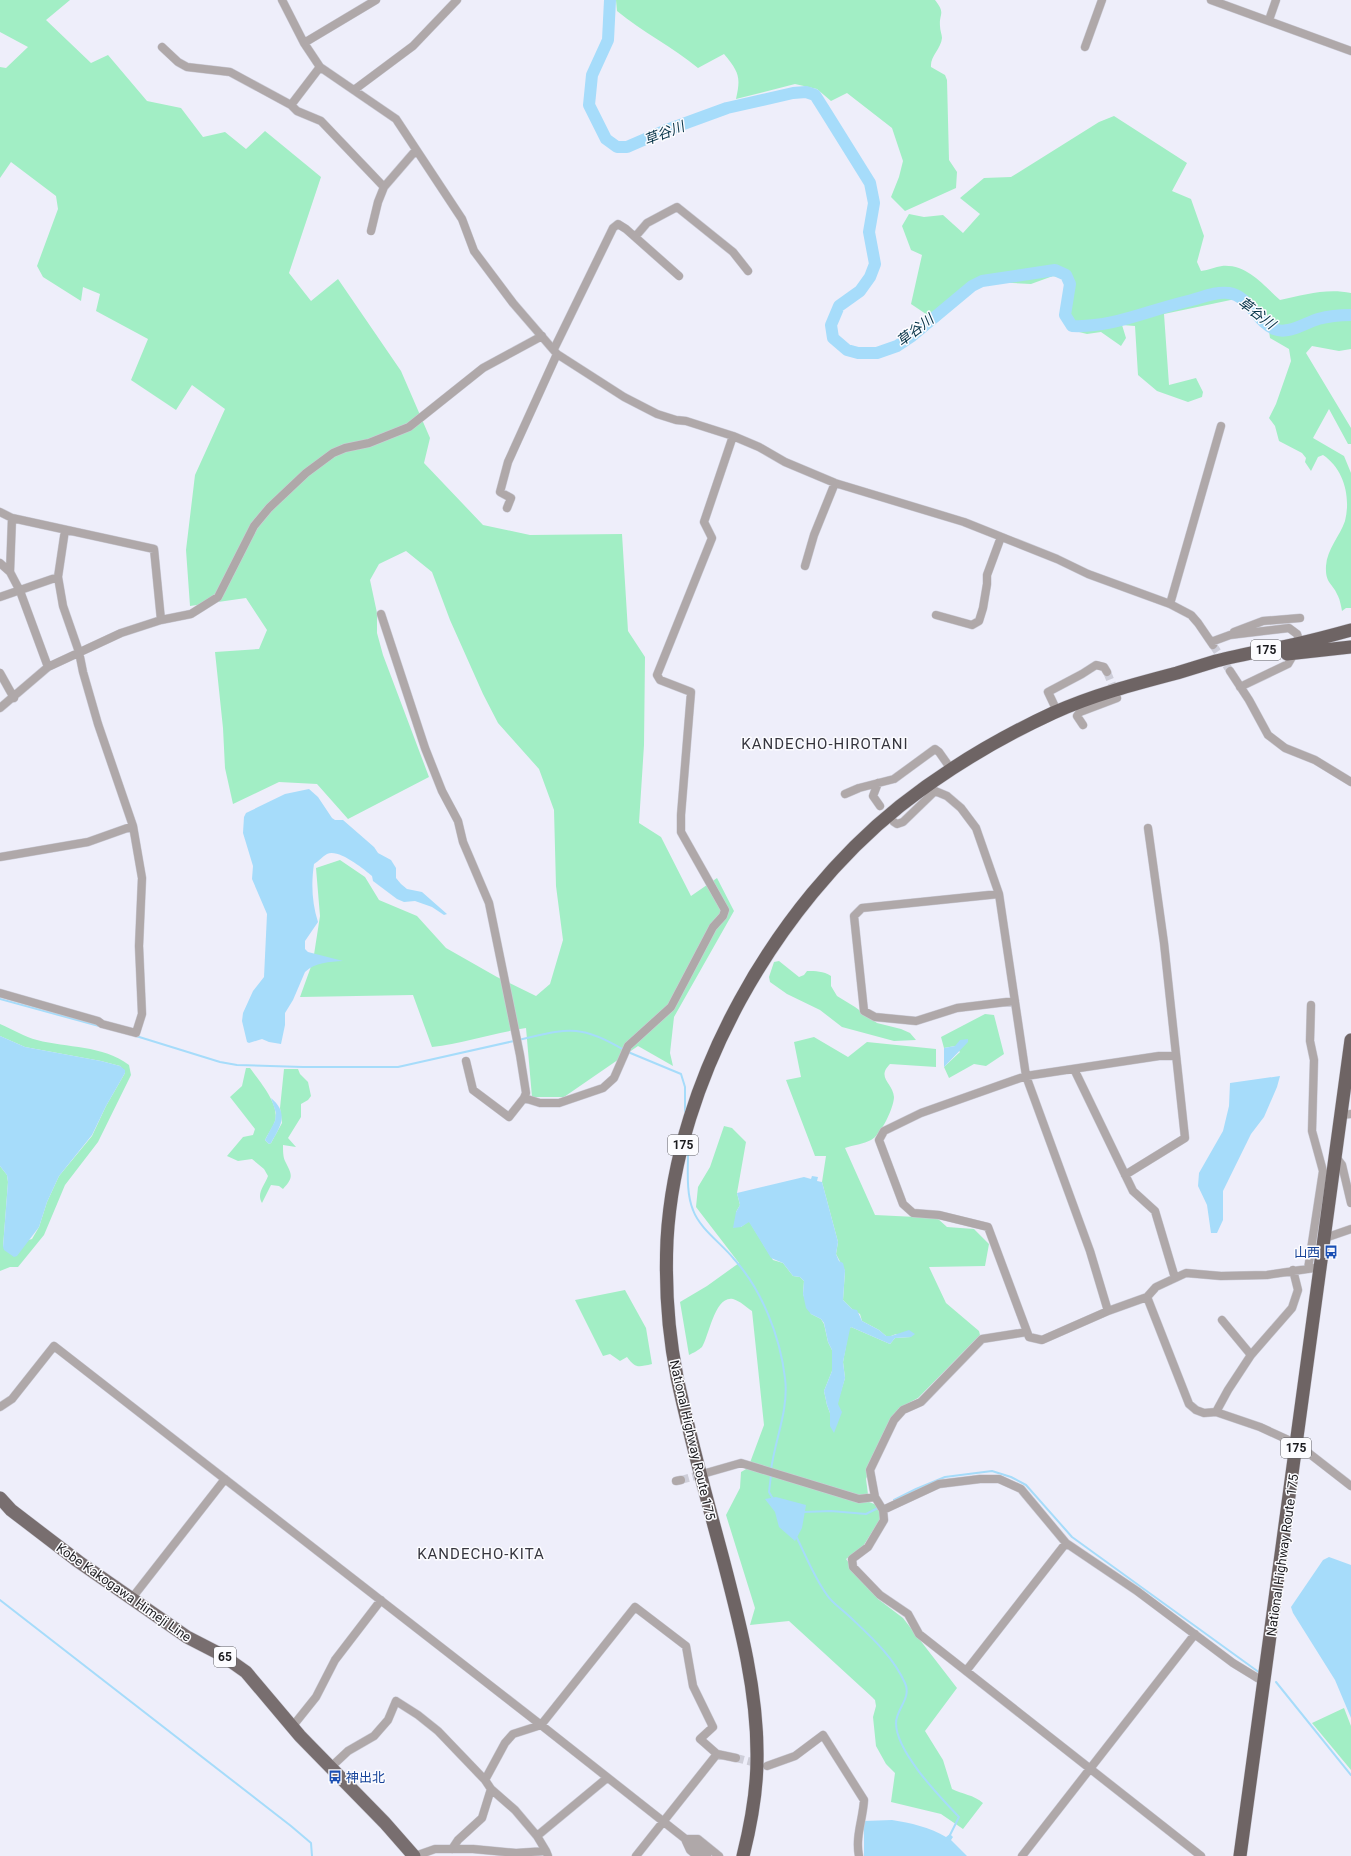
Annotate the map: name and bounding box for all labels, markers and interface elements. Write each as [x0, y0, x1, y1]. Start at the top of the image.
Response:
water label: 草谷川 [642, 117, 688, 148]
water label: 草谷川 [1235, 294, 1280, 333]
water label: 草谷川 [893, 310, 938, 349]
road number: 175 [1251, 640, 1281, 660]
district label: KANDECHO-HIROTANI [741, 735, 909, 753]
road number: 175 [668, 1135, 698, 1155]
bus stop icon: 山西 [1323, 1244, 1339, 1260]
place label: 山西 [1294, 1245, 1320, 1260]
street label: National Highway Route 175 [667, 1359, 718, 1522]
road number: 175 [1281, 1438, 1311, 1458]
street label: National Highway Route 175 [1264, 1473, 1301, 1637]
street label: Kobe Kakogawa Himeji Line [53, 1540, 194, 1645]
district label: KANDECHO-KITA [417, 1545, 545, 1563]
road number: 65 [214, 1647, 236, 1667]
bus stop icon: 神出北 [327, 1769, 343, 1785]
place label: 神出北 [346, 1770, 385, 1785]

